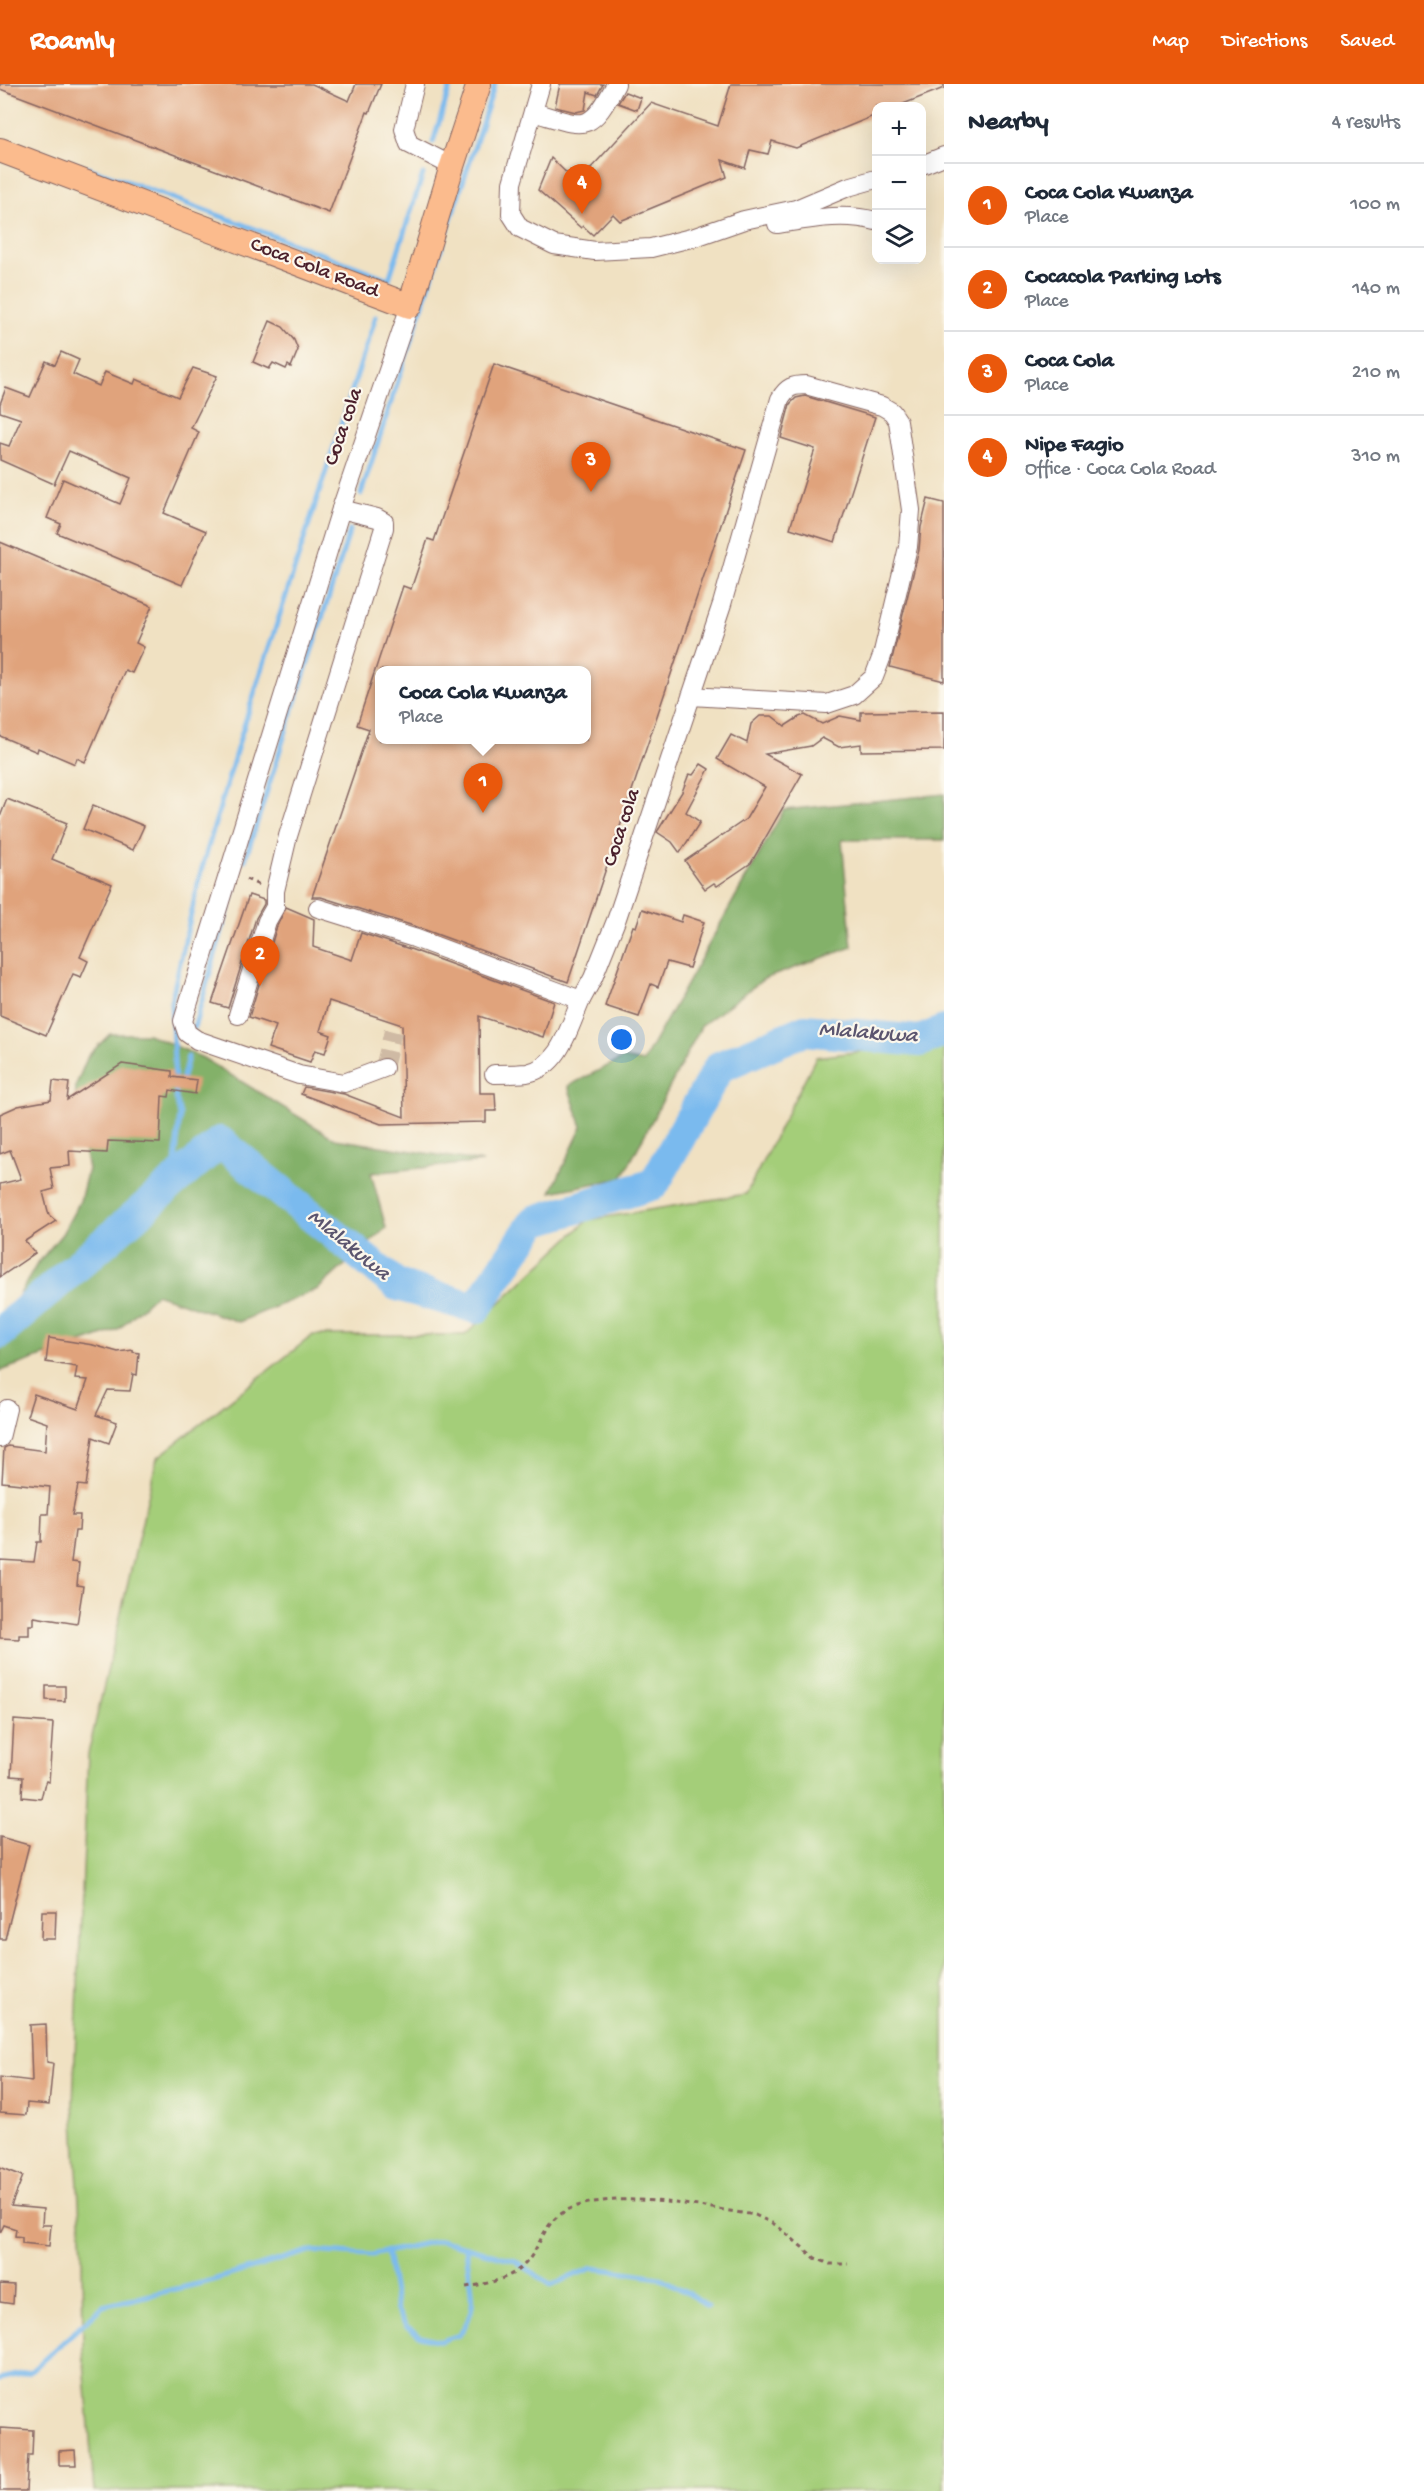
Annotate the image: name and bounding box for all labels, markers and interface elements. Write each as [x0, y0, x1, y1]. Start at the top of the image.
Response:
text: Roamly [30, 26, 115, 59]
text: Map [1152, 30, 1189, 55]
text: Directions [1222, 30, 1307, 55]
text: Saved [1340, 30, 1394, 55]
map controls [872, 102, 926, 264]
button: + [872, 102, 926, 156]
text: Nearby [968, 108, 1049, 139]
text: 4 results [1332, 112, 1400, 135]
button: − [872, 156, 926, 210]
pin: 4 [562, 164, 602, 214]
text: Coca Cola Kwanza [1025, 181, 1193, 207]
text: 1 [983, 194, 992, 217]
text: 100 m [1350, 194, 1400, 217]
text: Place [1025, 207, 1069, 230]
button: layers [872, 210, 926, 264]
street label: Coca Cola Road [246, 233, 383, 306]
text: Cocacola Parking Lots [1025, 265, 1221, 291]
text: 2 [983, 278, 992, 301]
text: 140 m [1352, 278, 1400, 301]
text: Place [1025, 291, 1069, 314]
text: Coca Cola [1025, 349, 1114, 375]
text: 3 [982, 362, 993, 385]
text: 210 m [1352, 362, 1400, 385]
text: Place [1025, 375, 1069, 398]
street label: Coca cola [320, 384, 370, 469]
text: Nipe Fagio [1025, 433, 1124, 459]
pin: 3 [572, 442, 610, 492]
text: 4 [983, 446, 992, 469]
text: 310 m [1351, 446, 1400, 469]
text: Office · Coca Cola Road [1025, 459, 1216, 482]
popup [375, 666, 591, 744]
text: Coca Cola Kwanza [399, 681, 567, 707]
text: Place [399, 707, 443, 730]
pin: 1 [464, 764, 502, 813]
street label: Coca cola [599, 785, 648, 870]
pin: 2 [240, 936, 280, 986]
water label: Mlalakuwa [818, 1018, 920, 1051]
your location [607, 1025, 636, 1054]
water label: Mlalakuwa [301, 1205, 396, 1288]

